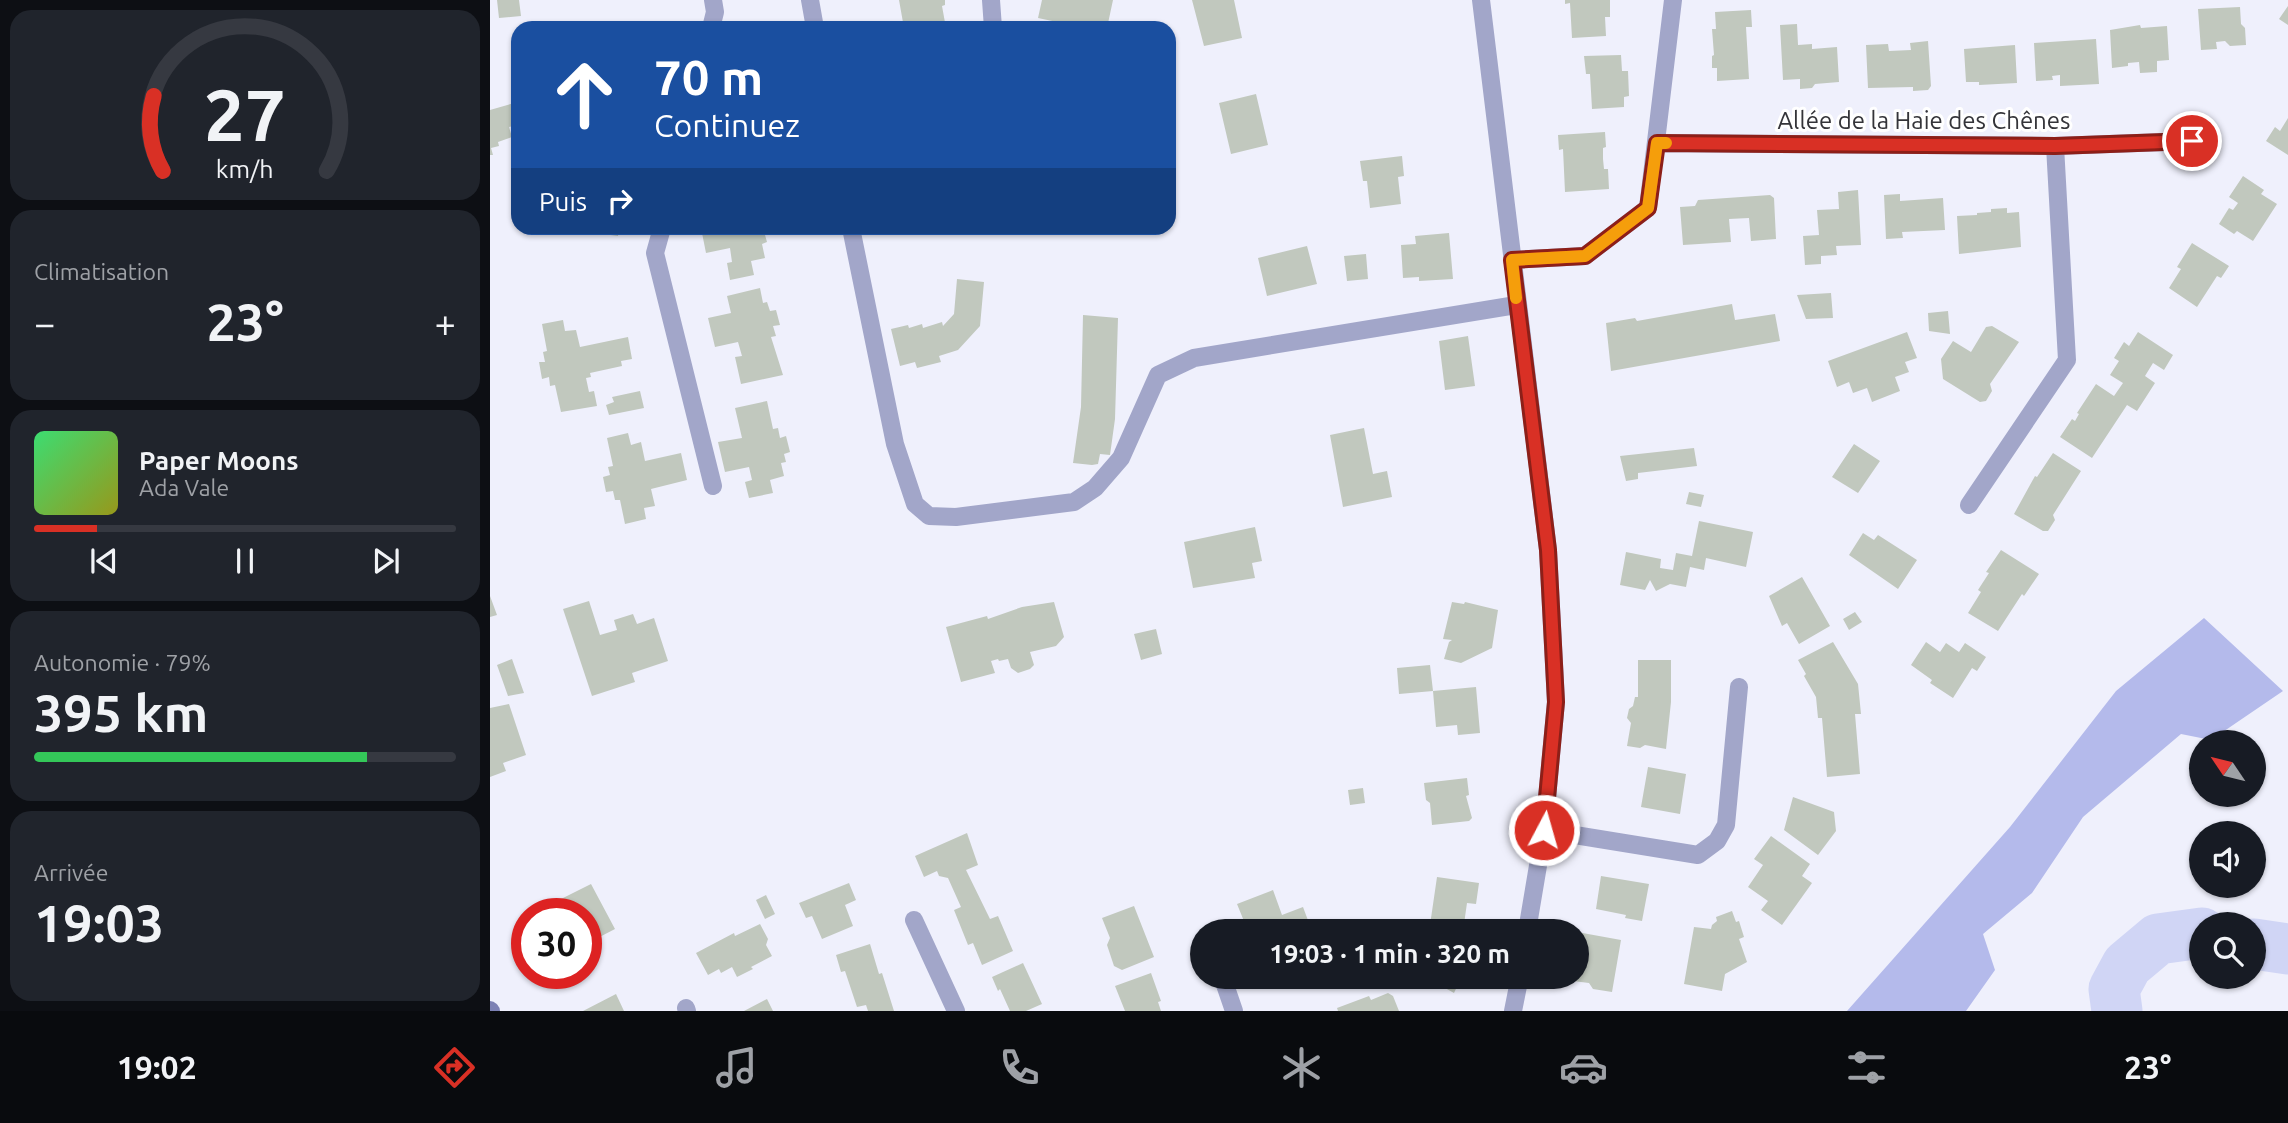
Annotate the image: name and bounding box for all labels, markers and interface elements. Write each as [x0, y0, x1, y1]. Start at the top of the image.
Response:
icon: ahead [539, 49, 630, 140]
text: 70 m [654, 49, 763, 104]
text: 27 [204, 73, 286, 155]
text: Continuez [654, 107, 800, 143]
street label: Allée de la Haie des Chênes [1778, 107, 2071, 134]
pin [2162, 111, 2222, 171]
icon: arrive [2173, 122, 2211, 160]
text: km/h [216, 155, 274, 183]
icon: right [601, 182, 639, 220]
text: Puis [539, 187, 587, 216]
text: Climatisation [34, 259, 169, 284]
text: 23° [206, 293, 284, 351]
text: − [34, 302, 55, 344]
text: + [435, 302, 456, 344]
text: Paper Moons [139, 446, 298, 475]
text: Ada Vale [139, 475, 229, 500]
icon: previous [85, 542, 123, 580]
icon: pause [226, 542, 264, 580]
icon: next [367, 542, 405, 580]
text: Autonomie · 79% [34, 650, 211, 675]
text: 395 km [34, 684, 208, 742]
north arrow [2189, 730, 2266, 807]
map controls [2189, 730, 2266, 989]
position arrow [1507, 793, 1581, 867]
button: sound [2189, 821, 2266, 898]
text: Arrivée [34, 860, 109, 885]
text: 19:03 [34, 894, 164, 952]
speed limit sign: 30 [511, 898, 602, 989]
button: search [2189, 912, 2266, 989]
text: 19:03 · 1 min · 320 m [1269, 939, 1510, 968]
icon: directions [430, 1043, 479, 1092]
icon: music [712, 1043, 761, 1092]
icon: phone [995, 1043, 1044, 1092]
icon: climate [1277, 1043, 1326, 1092]
icon: car [1559, 1043, 1608, 1092]
icon: filters [1842, 1043, 1891, 1092]
text: 19:02 [117, 1049, 197, 1085]
text: 23° [2124, 1049, 2171, 1085]

